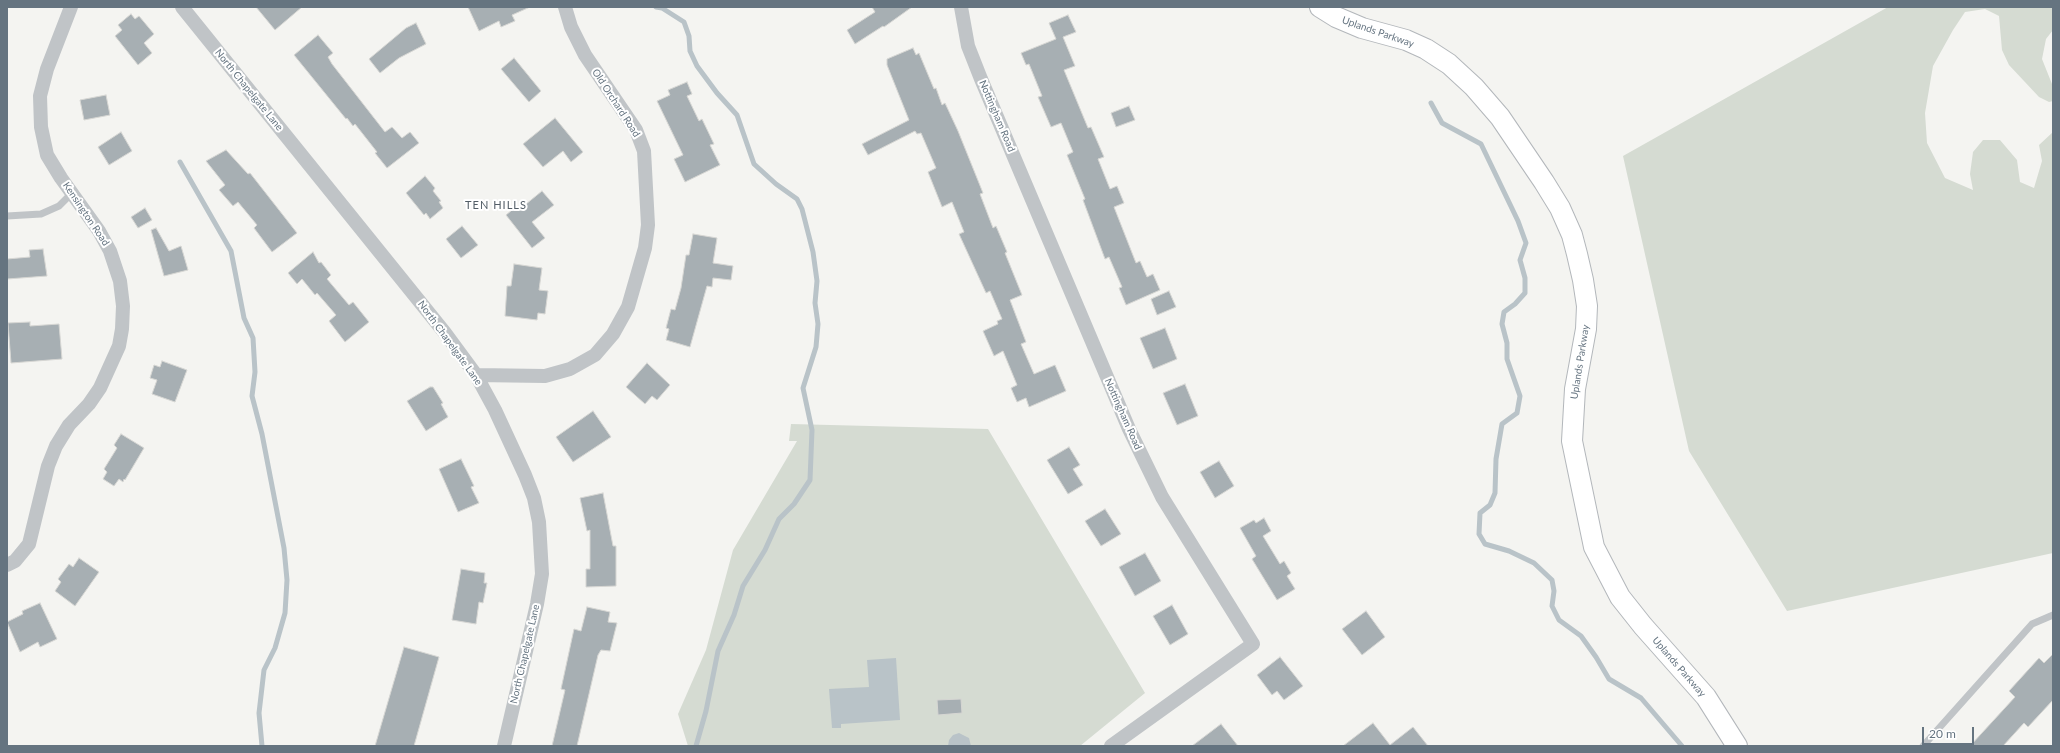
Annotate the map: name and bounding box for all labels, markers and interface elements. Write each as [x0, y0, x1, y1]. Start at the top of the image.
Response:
street label: Uplands Parkway [1340, 14, 1416, 50]
street label: North Chapelgate Lane [212, 47, 286, 133]
street label: Old Orchard Road [589, 67, 643, 139]
street label: Nottingham Road [977, 78, 1017, 154]
street label: Kensington Road [60, 180, 112, 248]
district label: TEN HILLS [465, 198, 527, 212]
street label: North Chapelgate Lane [415, 298, 485, 388]
street label: Uplands Parkway [1568, 324, 1592, 400]
street label: Nottingham Road [1102, 377, 1144, 451]
street label: North Chapelgate Lane [508, 603, 542, 705]
street label: Uplands Parkway [1650, 635, 1708, 699]
scale bar [1924, 719, 1976, 745]
text: 20 m [1929, 726, 1956, 741]

